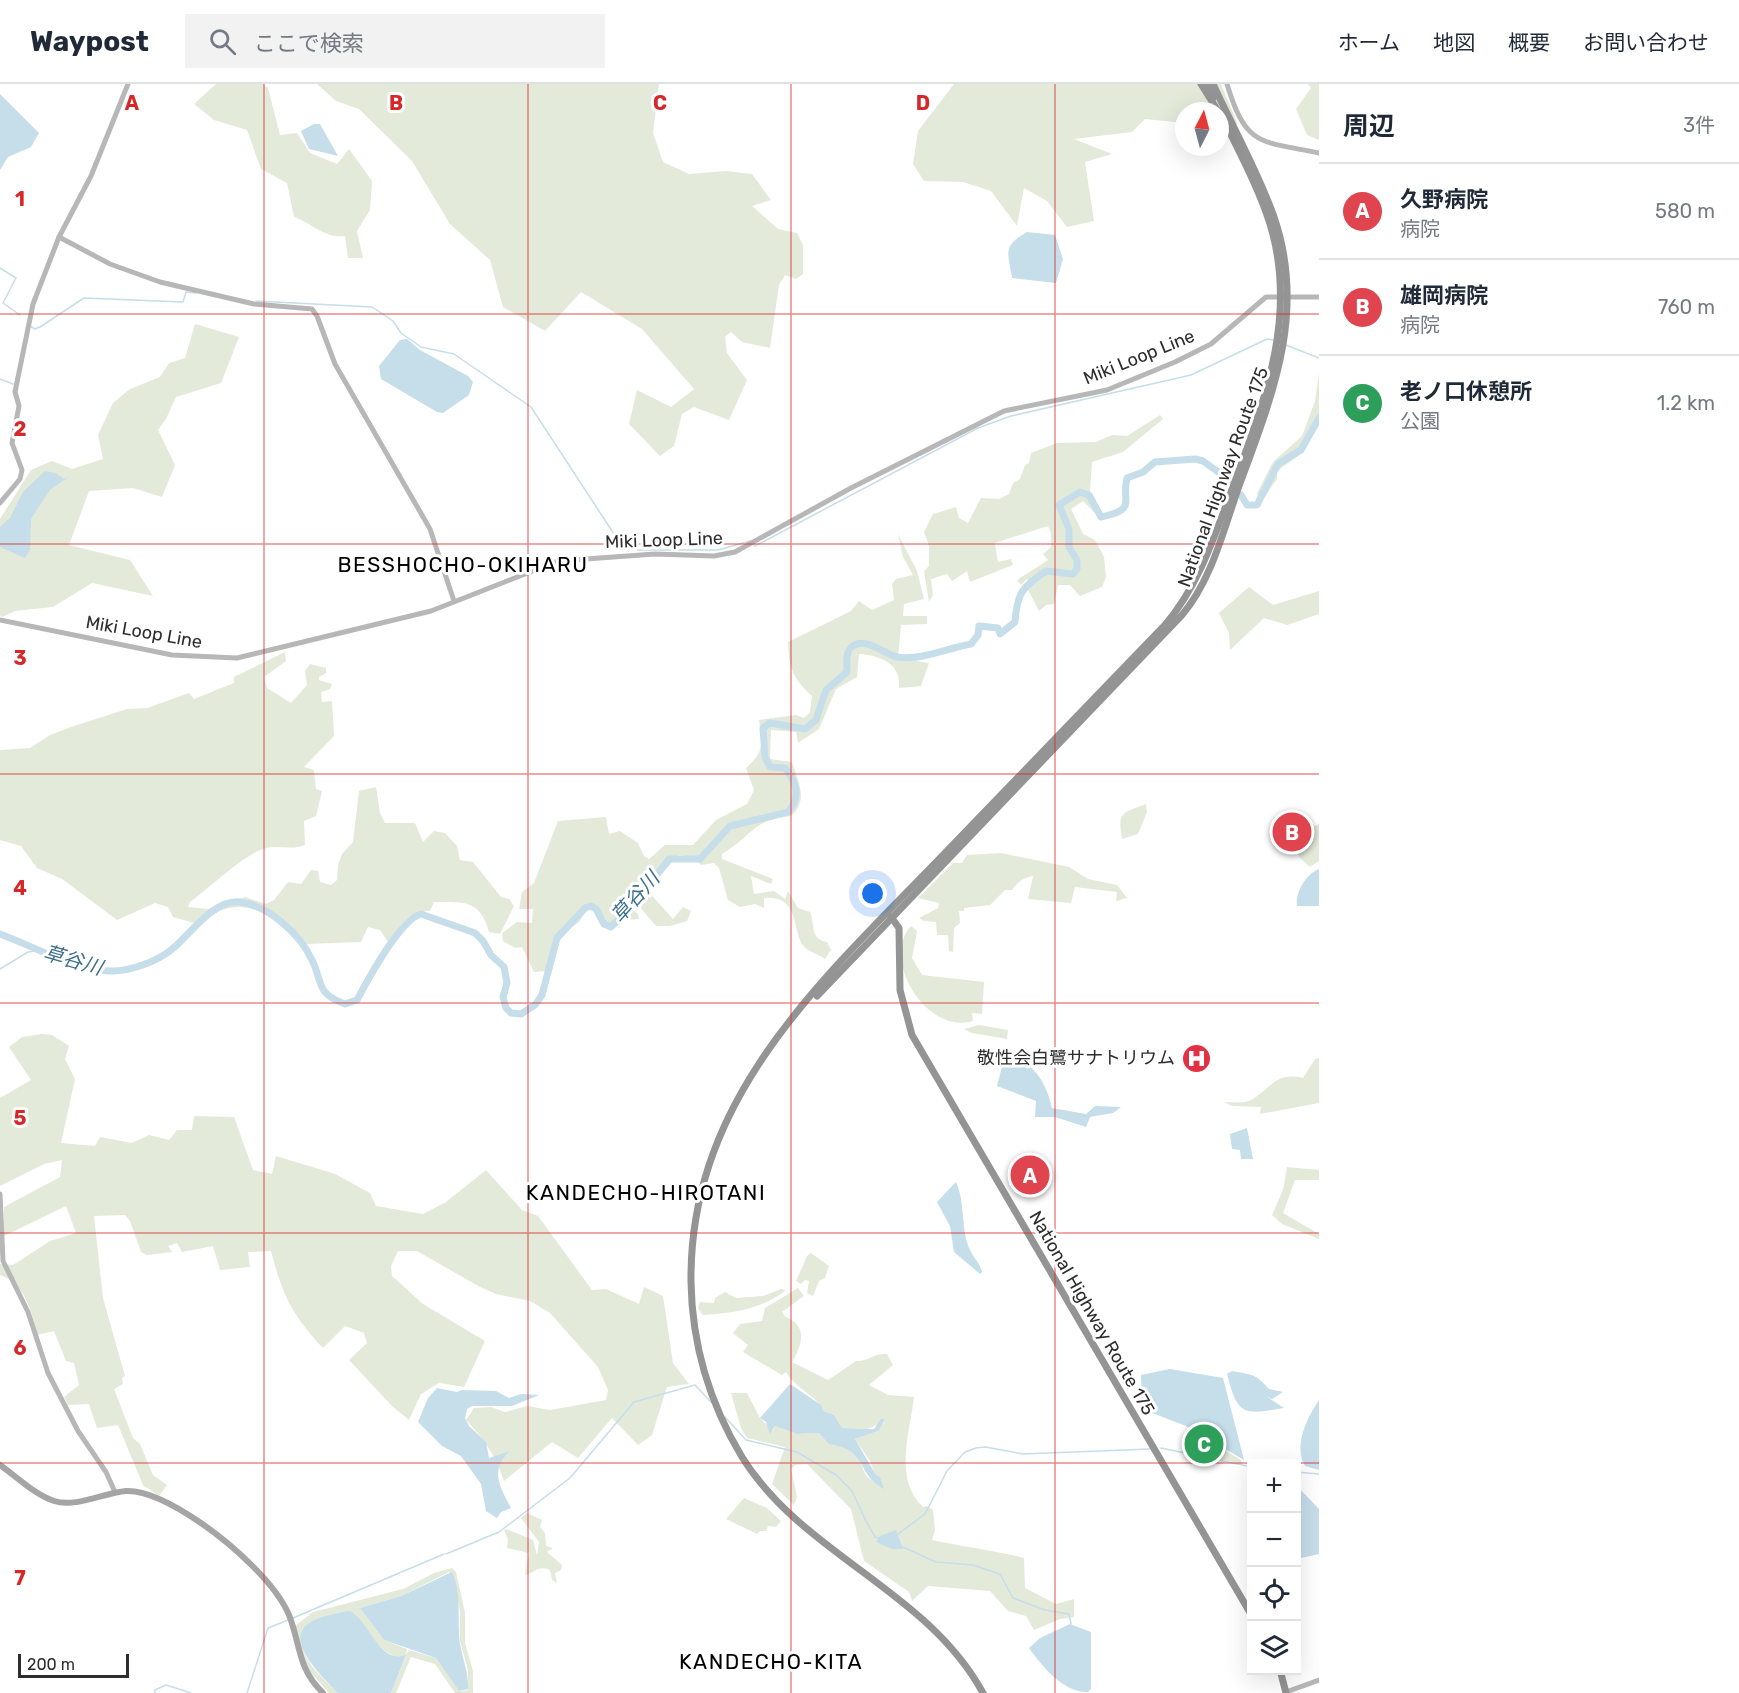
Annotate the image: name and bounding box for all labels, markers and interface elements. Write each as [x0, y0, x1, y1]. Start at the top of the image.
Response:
search box [185, 14, 605, 68]
text: Waypost [30, 25, 149, 58]
icon: search [206, 25, 239, 58]
text: ここで検索 [254, 30, 364, 57]
text: ホーム [1338, 30, 1400, 55]
text: 地図 [1433, 30, 1475, 55]
text: 概要 [1508, 30, 1550, 55]
text: お問い合わせ [1583, 30, 1709, 55]
text: A [125, 91, 140, 115]
text: B [389, 91, 403, 115]
text: C [653, 91, 667, 115]
text: D [916, 91, 930, 115]
north arrow [1175, 102, 1229, 156]
text: 周辺 [1343, 111, 1395, 142]
text: 3件 [1683, 113, 1715, 137]
text: 久野病院 [1400, 186, 1488, 213]
text: 1 [15, 187, 25, 211]
text: A [1355, 199, 1370, 223]
text: 580 m [1655, 199, 1715, 223]
text: 病院 [1400, 217, 1440, 241]
text: 雄岡病院 [1400, 282, 1488, 309]
text: B [1355, 295, 1370, 319]
text: 760 m [1658, 295, 1715, 319]
text: 病院 [1400, 313, 1440, 337]
street label: Miki Loop Line [1080, 325, 1198, 389]
street label: National Highway Route 175 [1173, 364, 1273, 590]
text: 老ノ口休憩所 [1400, 378, 1532, 405]
text: C [1355, 391, 1370, 415]
text: 1.2 km [1657, 391, 1715, 415]
text: 公園 [1400, 409, 1440, 433]
text: 2 [14, 417, 27, 441]
street label: Miki Loop Line [605, 527, 723, 553]
district label: BESSHOCHO-OKIHARU [337, 552, 589, 577]
street label: Miki Loop Line [84, 611, 204, 653]
text: 3 [13, 646, 27, 670]
pin: B [1272, 810, 1312, 855]
water label: 草谷川 [606, 865, 665, 927]
text: 4 [13, 876, 27, 900]
your location [858, 879, 887, 908]
water label: 草谷川 [41, 940, 107, 980]
hospital icon: 敬性会白鷺サナトリウム [1180, 1042, 1212, 1074]
place label: 敬性会白鷺サナトリウム [977, 1047, 1175, 1069]
text: 5 [14, 1106, 27, 1130]
pin: A [1010, 1152, 1050, 1198]
district label: KANDECHO-HIROTANI [526, 1180, 766, 1205]
street label: National Highway Route 175 [1024, 1207, 1160, 1419]
text: 6 [13, 1336, 27, 1360]
pin: C [1184, 1422, 1224, 1466]
map controls [1247, 1459, 1301, 1675]
button: + [1247, 1459, 1301, 1513]
button: − [1247, 1513, 1301, 1567]
text: 7 [14, 1566, 26, 1590]
button: locate [1247, 1567, 1301, 1621]
button: layers [1247, 1621, 1301, 1675]
district label: KANDECHO-KITA [679, 1649, 863, 1674]
scale bar [18, 1651, 129, 1678]
text: 200 m [27, 1655, 75, 1674]

